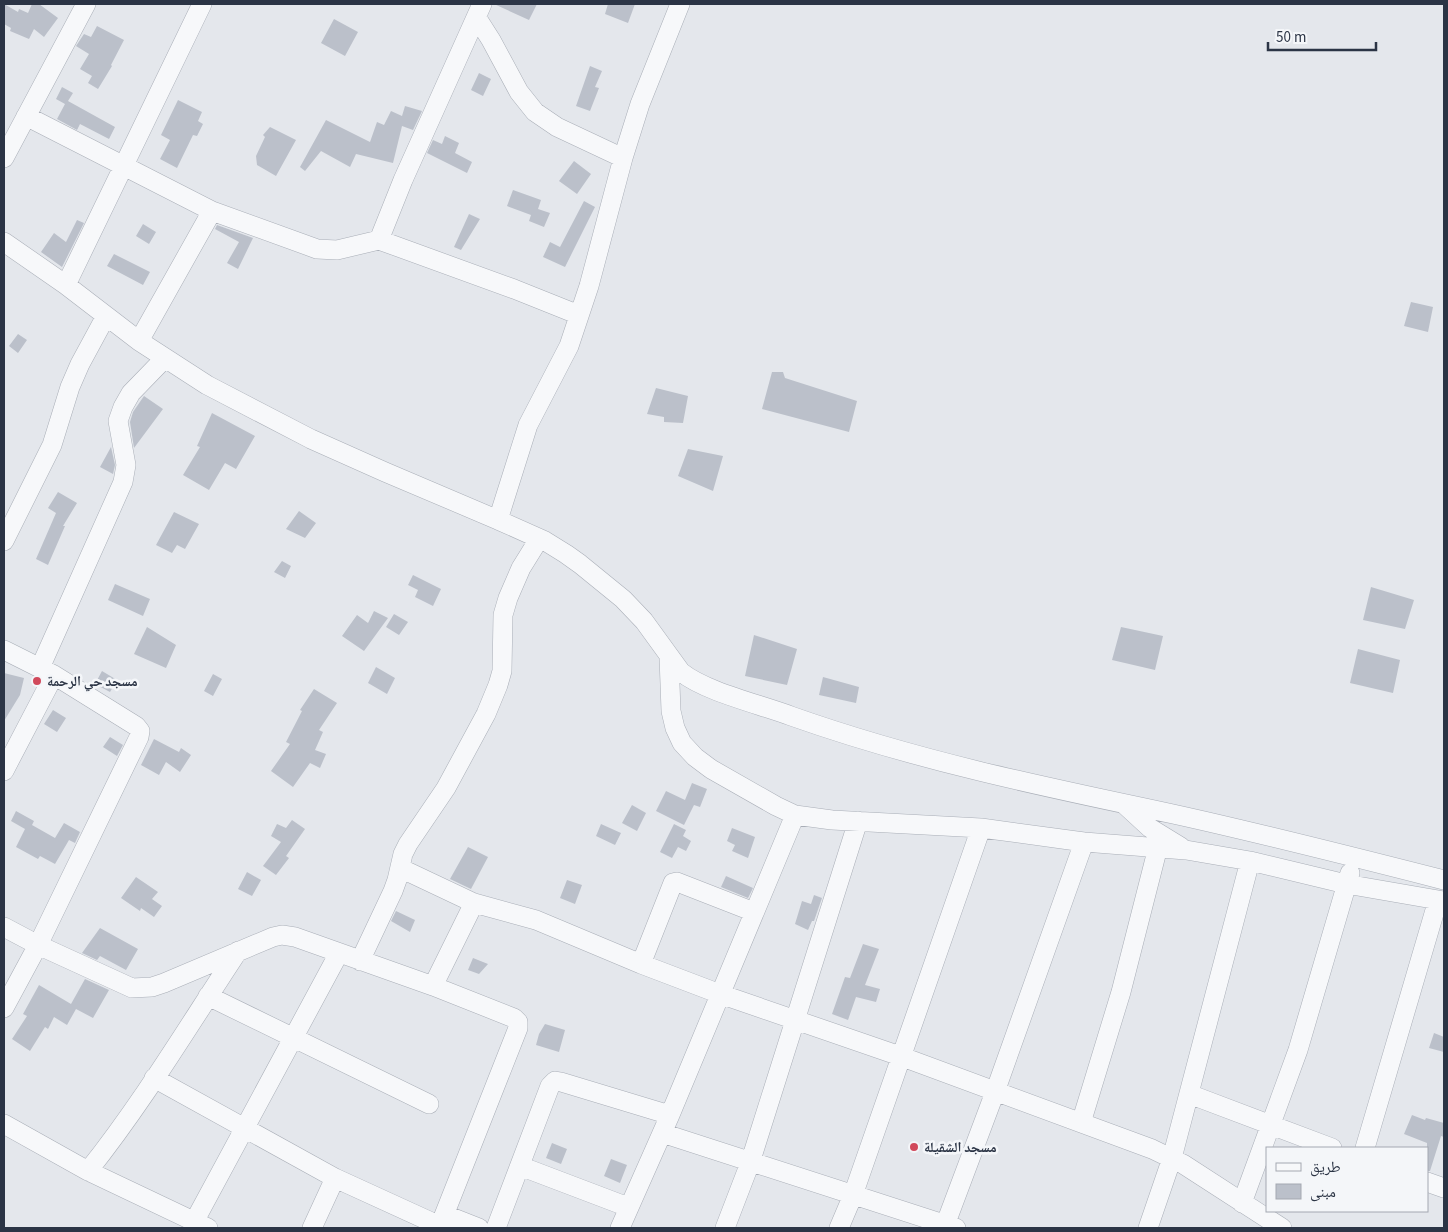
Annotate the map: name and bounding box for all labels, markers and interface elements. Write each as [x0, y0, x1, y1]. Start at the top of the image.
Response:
scale bar [1268, 20, 1376, 52]
text: 50 m [1276, 27, 1306, 48]
place label: مسجد حي الرحمة [47, 672, 138, 692]
marker: مسجد حي الرحمة [31, 675, 43, 687]
place label: مسجد الشقيلة [924, 1138, 997, 1158]
marker: مسجد الشقيلة [908, 1141, 920, 1153]
legend [1266, 1147, 1428, 1212]
text: طريق [1310, 1157, 1341, 1178]
text: مبنى [1310, 1182, 1336, 1203]

